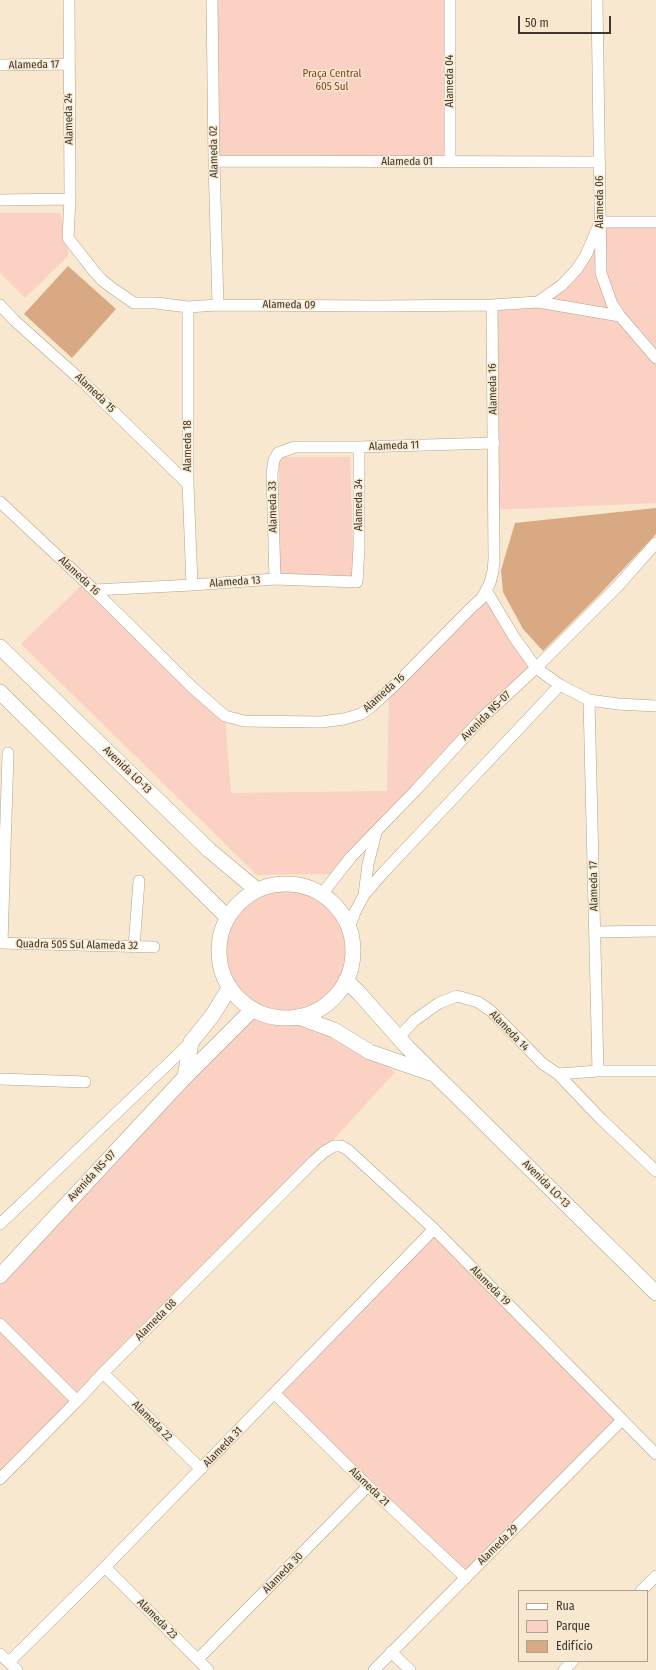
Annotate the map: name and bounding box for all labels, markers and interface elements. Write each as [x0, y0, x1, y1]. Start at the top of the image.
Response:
scale bar [520, 8, 613, 34]
text: 50 m [525, 16, 549, 30]
street label: Alameda 04 [443, 55, 457, 107]
street label: Alameda 17 [9, 58, 59, 72]
park label: Praça Central 605 Sul [303, 67, 361, 93]
street label: Alameda 24 [62, 93, 76, 145]
street label: Alameda 02 [207, 126, 221, 178]
street label: Alameda 01 [381, 155, 433, 169]
street label: Alameda 06 [593, 176, 607, 228]
street label: Alameda 09 [262, 298, 316, 312]
street label: Alameda 16 [486, 363, 500, 415]
street label: Alameda 15 [72, 370, 118, 416]
street label: Alameda 18 [181, 420, 195, 472]
street label: Alameda 11 [369, 439, 419, 453]
street label: Alameda 34 [352, 479, 366, 531]
street label: Alameda 33 [266, 481, 280, 533]
street label: Alameda 16 [56, 554, 102, 598]
street label: Alameda 13 [209, 574, 261, 590]
street label: Alameda 16 [360, 671, 408, 715]
street label: Avenida NS-07 [458, 688, 514, 744]
street label: Avenida LO-13 [100, 744, 154, 796]
street label: Alameda 17 [587, 861, 601, 911]
street label: Quadra 505 Sul Alameda 32 [16, 937, 138, 953]
street label: Alameda 14 [486, 1008, 532, 1054]
street label: Avenida NS-07 [65, 1148, 119, 1204]
street label: Avenida LO-13 [519, 1157, 573, 1211]
street label: Alameda 19 [467, 1263, 513, 1309]
street label: Alameda 08 [133, 1297, 179, 1343]
street label: Alameda 22 [129, 1398, 175, 1444]
street label: Alameda 31 [201, 1424, 245, 1470]
street label: Alameda 21 [346, 1465, 392, 1509]
street label: Alameda 29 [475, 1522, 521, 1568]
street label: Alameda 30 [260, 1550, 306, 1596]
legend [518, 1590, 648, 1662]
street label: Alameda 23 [134, 1596, 180, 1642]
text: Rua [556, 1599, 575, 1613]
text: Parque [556, 1619, 590, 1633]
text: Edifício [556, 1639, 593, 1653]

